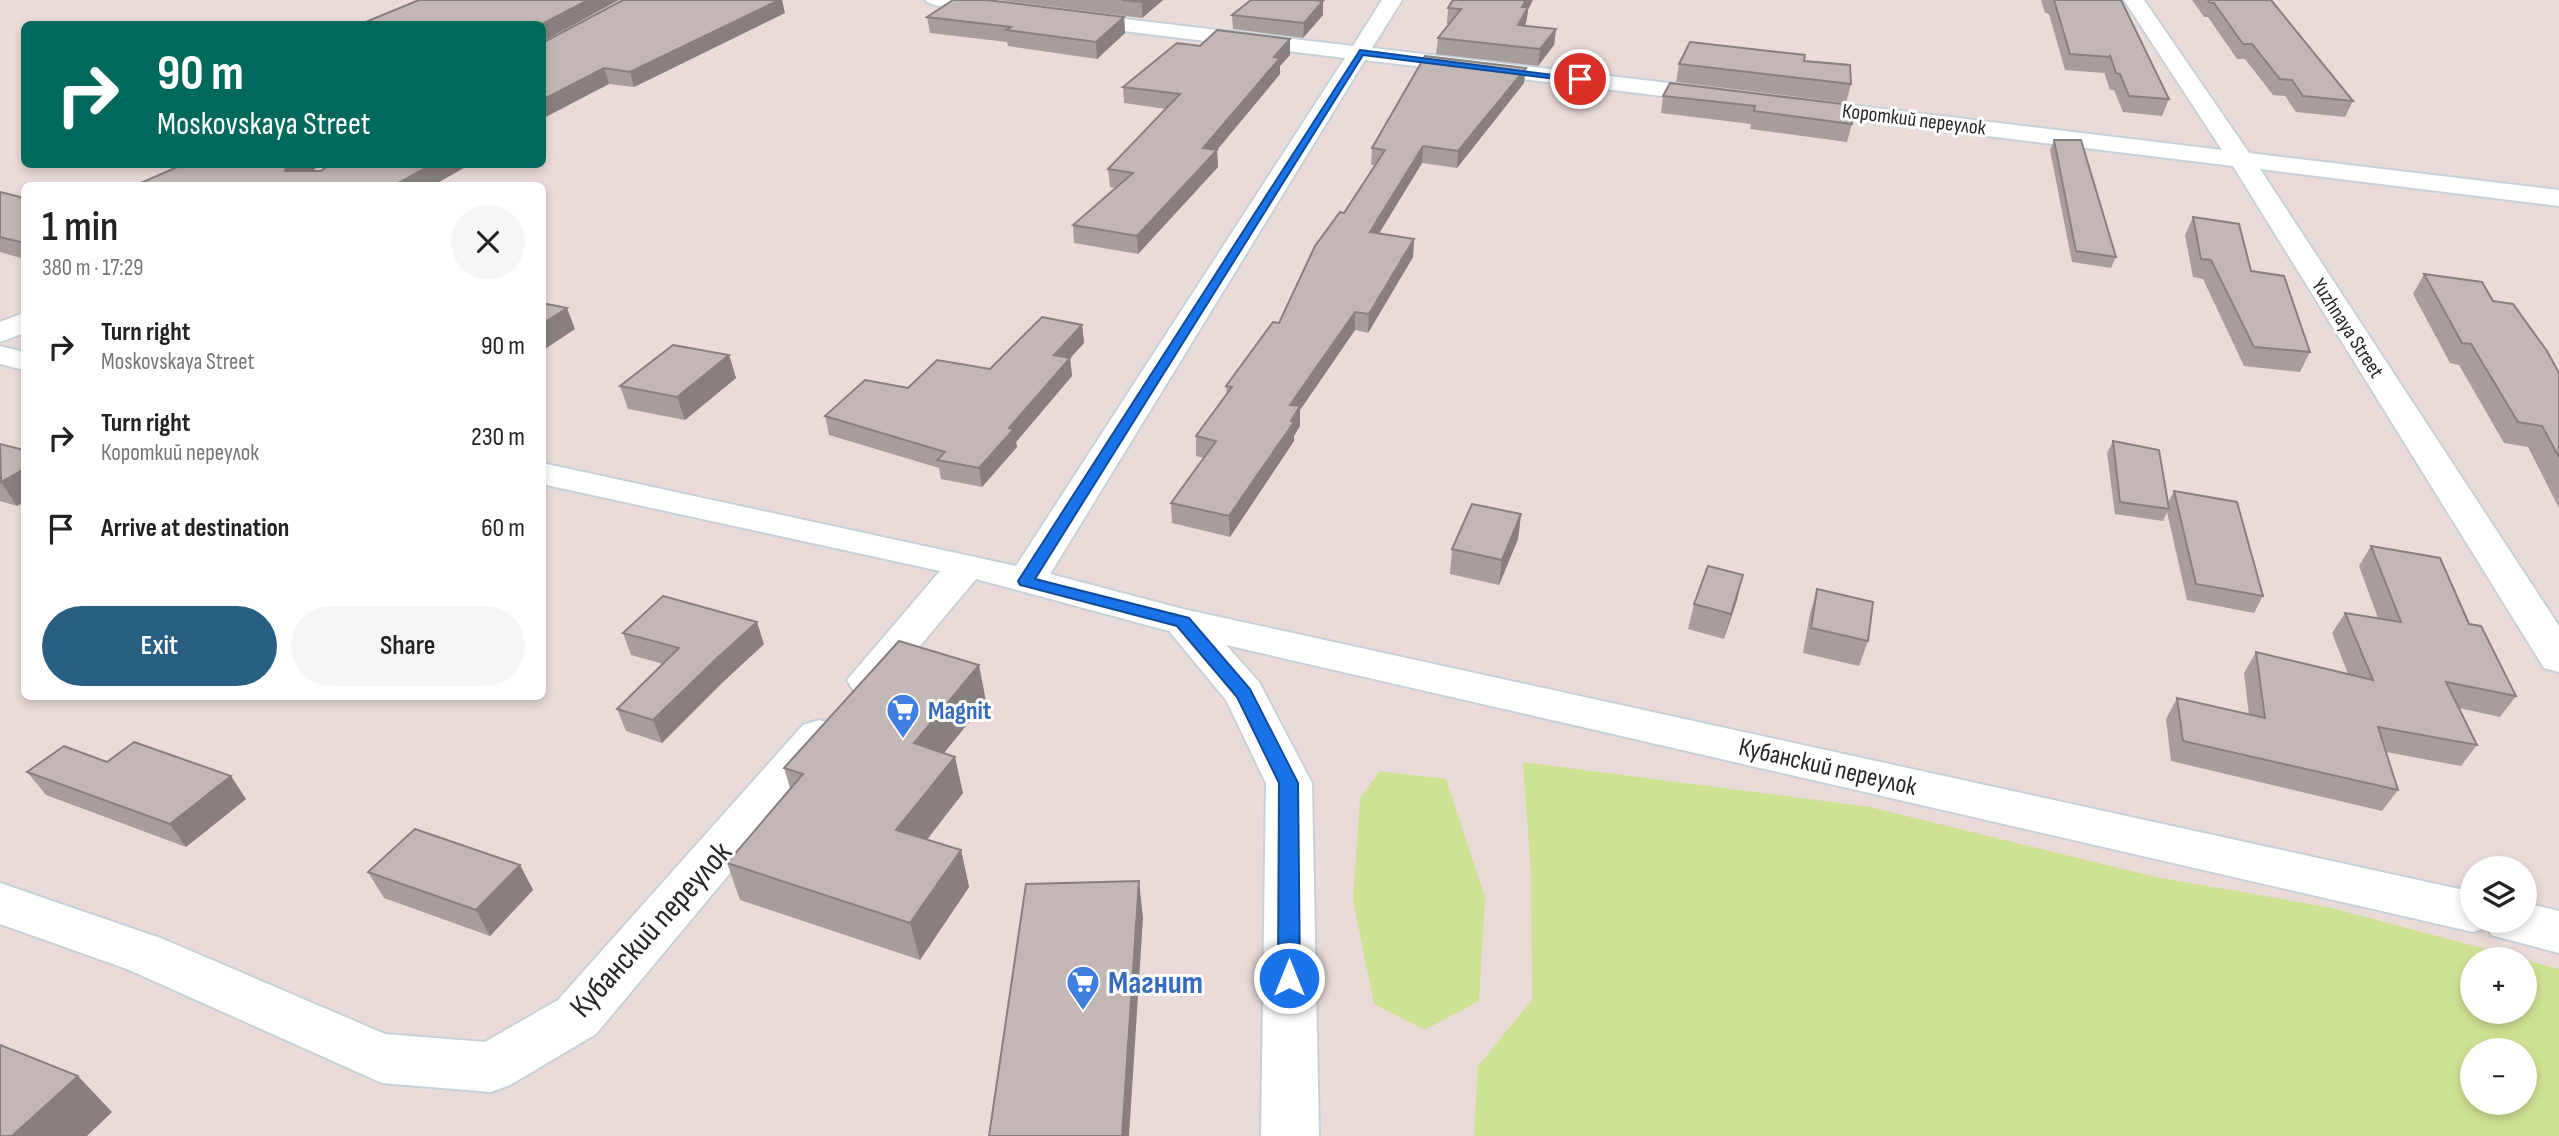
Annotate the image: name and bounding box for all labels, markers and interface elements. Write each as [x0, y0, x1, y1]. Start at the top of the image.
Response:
text: 90 m [157, 45, 244, 104]
icon: right [42, 49, 133, 140]
pin [1550, 49, 1610, 109]
icon: arrive [1561, 60, 1599, 98]
street label: Короткий переулок [1841, 98, 1987, 141]
text: Moskovskaya Street [157, 105, 371, 144]
text: 1 min [42, 202, 118, 253]
button: close [451, 205, 525, 279]
text: 380 m · 17:29 [42, 254, 143, 282]
street label: Yuzhnaya Street [2306, 274, 2389, 383]
text: Turn right [101, 317, 190, 348]
icon: right [42, 328, 80, 366]
text: 90 m [481, 331, 525, 362]
text: Moskovskaya Street [101, 348, 254, 376]
text: Turn right [101, 408, 190, 439]
icon: right [42, 419, 80, 457]
text: 230 m [471, 422, 525, 453]
text: Короткий переулок [101, 439, 259, 467]
icon: arrive [42, 510, 80, 548]
text: Arrive at destination [101, 513, 289, 544]
text: 60 m [481, 513, 525, 544]
button: Exit [42, 606, 277, 686]
button: Share [291, 606, 525, 686]
supermarket icon: Magnit [884, 691, 922, 740]
place label: Magnit [928, 696, 992, 727]
street label: Кубанский переулок [1736, 732, 1920, 803]
street label: Кубанский переулок [562, 833, 741, 1026]
map controls [2460, 856, 2537, 1115]
button: layers [2460, 856, 2537, 933]
position arrow [1252, 941, 1326, 1015]
button: + [2460, 947, 2537, 1024]
supermarket icon: Магнит [1064, 963, 1102, 1012]
place label: Магнит [1108, 964, 1203, 1003]
button: − [2460, 1038, 2537, 1115]

